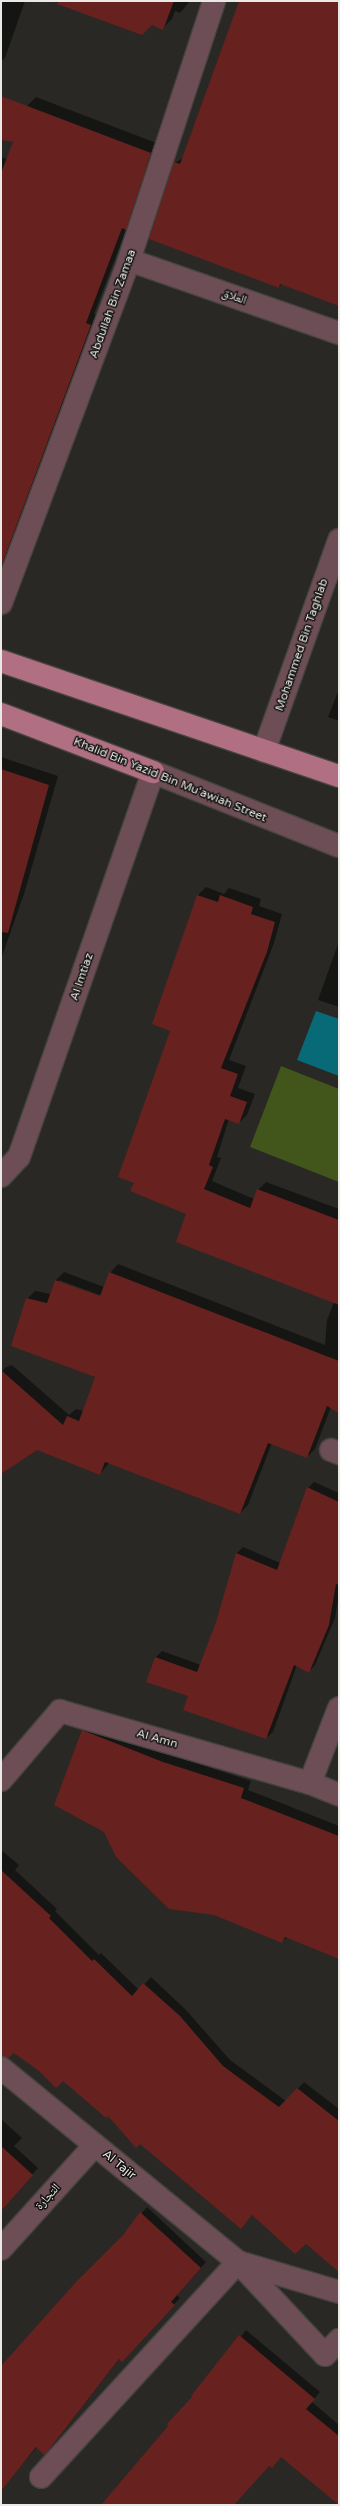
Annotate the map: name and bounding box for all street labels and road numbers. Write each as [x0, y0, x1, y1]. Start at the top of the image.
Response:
street label: Abdullah Bin Zamaa [87, 247, 139, 361]
street label: العلاق [220, 286, 248, 308]
street label: Mohammed Bin Taghlab [273, 577, 331, 713]
street label: Khalid Bin Yazid Bin Mu'awiah Street [71, 735, 269, 825]
street label: Al Imtiaz [67, 951, 97, 1003]
street label: Al Amn [135, 1726, 179, 1752]
street label: Al Tajir [99, 2147, 139, 2183]
street label: التجارة [33, 2181, 63, 2213]

